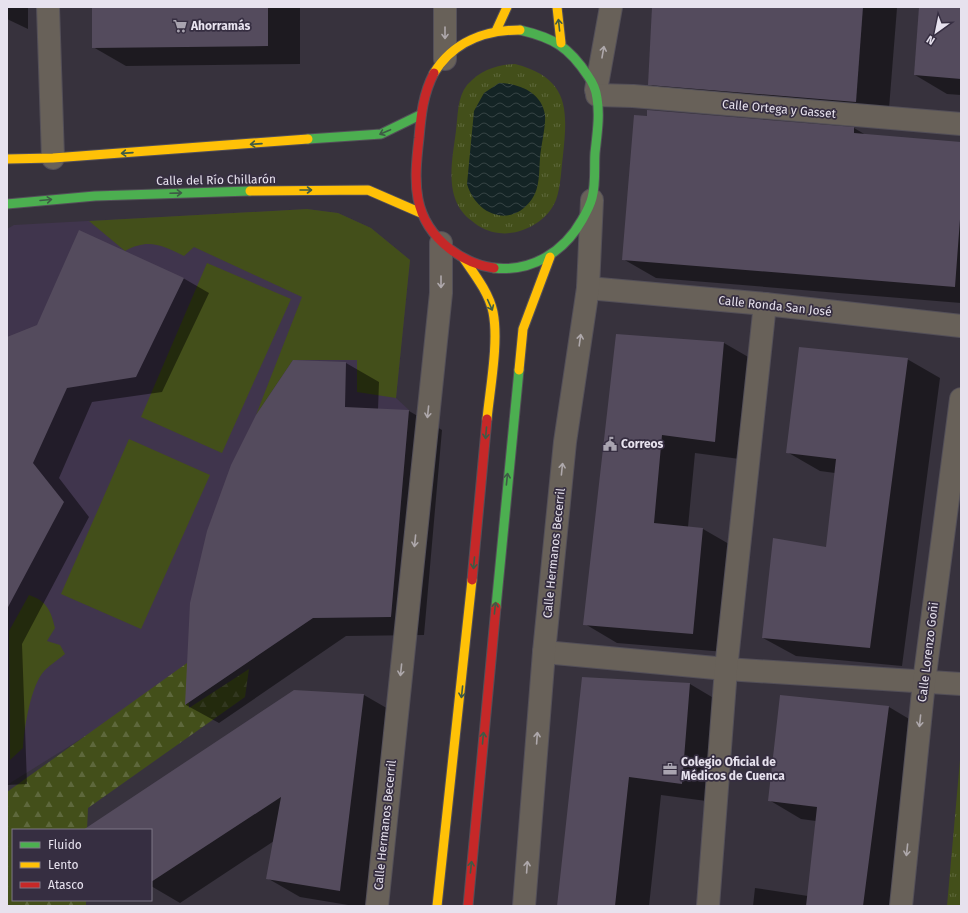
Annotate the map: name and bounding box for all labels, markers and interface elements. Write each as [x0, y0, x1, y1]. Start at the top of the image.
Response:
north arrow [916, 12, 956, 52]
supermarket icon: Ahorramás [172, 18, 188, 34]
place label: Ahorramás [190, 19, 250, 33]
one-way arrow [555, 19, 563, 32]
one-way arrow [441, 26, 449, 39]
text: N [924, 33, 937, 47]
one-way arrow [599, 45, 607, 58]
street label: Calle Ortega y Gasset [722, 97, 837, 121]
one-way arrow [380, 129, 392, 136]
one-way arrow [250, 141, 263, 148]
one-way arrow [121, 149, 134, 156]
street label: Calle del Río Chillarón [156, 172, 276, 188]
one-way arrow [299, 186, 312, 194]
one-way arrow [169, 189, 182, 196]
one-way arrow [39, 197, 52, 204]
one-way arrow [437, 275, 445, 288]
street label: Calle Ronda San José [718, 293, 832, 319]
one-way arrow [487, 298, 494, 310]
one-way arrow [576, 334, 584, 347]
one-way arrow [425, 405, 432, 418]
one-way arrow [483, 426, 490, 439]
public building icon: Correos [602, 436, 618, 452]
place label: Correos [621, 437, 664, 451]
one-way arrow [559, 463, 566, 476]
one-way arrow [504, 473, 511, 486]
street label: Calle Hermanos Becerril [540, 487, 568, 619]
one-way arrow [411, 534, 419, 547]
one-way arrow [470, 556, 478, 569]
street label: Calle Lorenzo Goñi [915, 601, 941, 703]
one-way arrow [491, 602, 499, 615]
one-way arrow [398, 663, 405, 676]
one-way arrow [458, 685, 465, 698]
one-way arrow [916, 714, 924, 727]
one-way arrow [534, 731, 541, 744]
one-way arrow [479, 732, 486, 745]
place label: Colegio Oficial de Médicos de Cuenca [681, 755, 785, 783]
street label: Calle Hermanos Becerril [371, 759, 399, 891]
office icon: Colegio Oficial de Médicos de Cuenca [662, 761, 678, 777]
legend [12, 829, 152, 901]
text: Fluido [48, 838, 82, 852]
one-way arrow [903, 843, 911, 856]
text: Lento [48, 858, 78, 872]
one-way arrow [468, 861, 475, 874]
one-way arrow [524, 861, 531, 874]
text: Atasco [48, 878, 84, 892]

